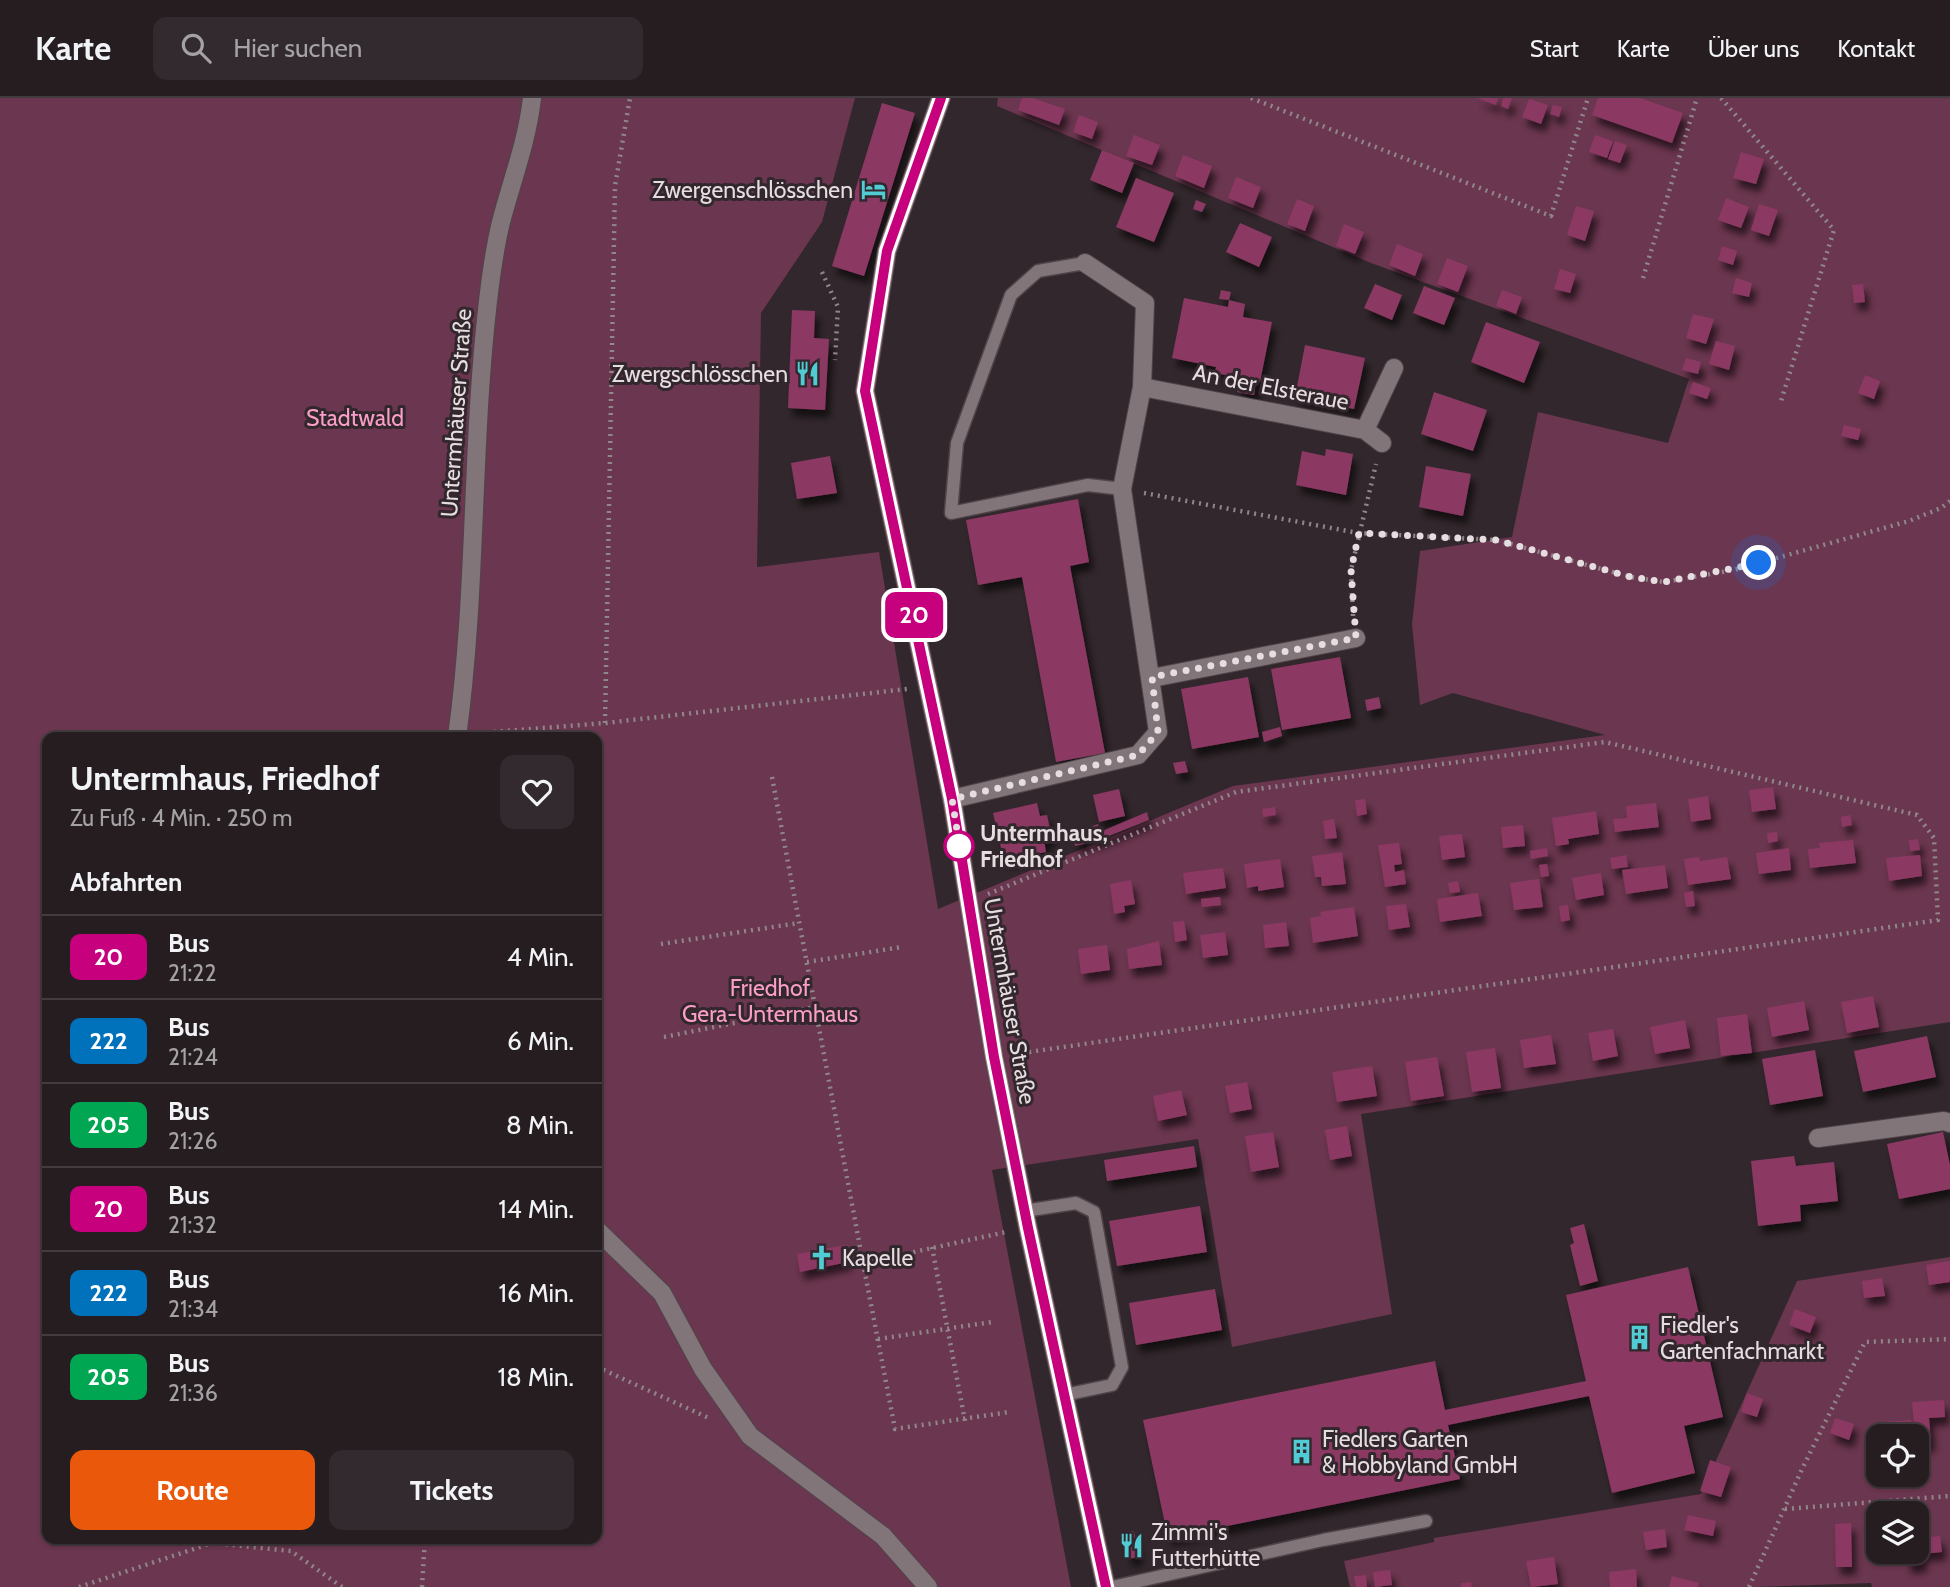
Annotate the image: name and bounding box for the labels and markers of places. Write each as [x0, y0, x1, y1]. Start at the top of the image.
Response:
place label: Zwergenschlösschen [652, 176, 853, 204]
hotel icon: Zwergenschlösschen [859, 176, 887, 204]
place label: Zwergschlösschen [612, 360, 788, 388]
restaurant icon: Zwergschlösschen [794, 360, 822, 388]
place label: Untermhaus, Friedhof [980, 819, 1108, 873]
marker: Untermhaus, Friedhof [944, 831, 974, 861]
church icon: Kapelle [808, 1244, 836, 1272]
place label: Kapelle [842, 1244, 913, 1272]
place label: Fiedler's Gartenfachmarkt [1660, 1311, 1824, 1365]
building icon: Fiedler's Gartenfachmarkt [1626, 1324, 1654, 1352]
place label: Fiedlers Garten & Hobbyland GmbH [1322, 1425, 1518, 1479]
building icon: Fiedlers Garten & Hobbyland GmbH [1288, 1438, 1316, 1466]
place label: Zimmi's Futterhütte [1151, 1518, 1261, 1572]
restaurant icon: Zimmi's Futterhütte [1117, 1531, 1145, 1559]

